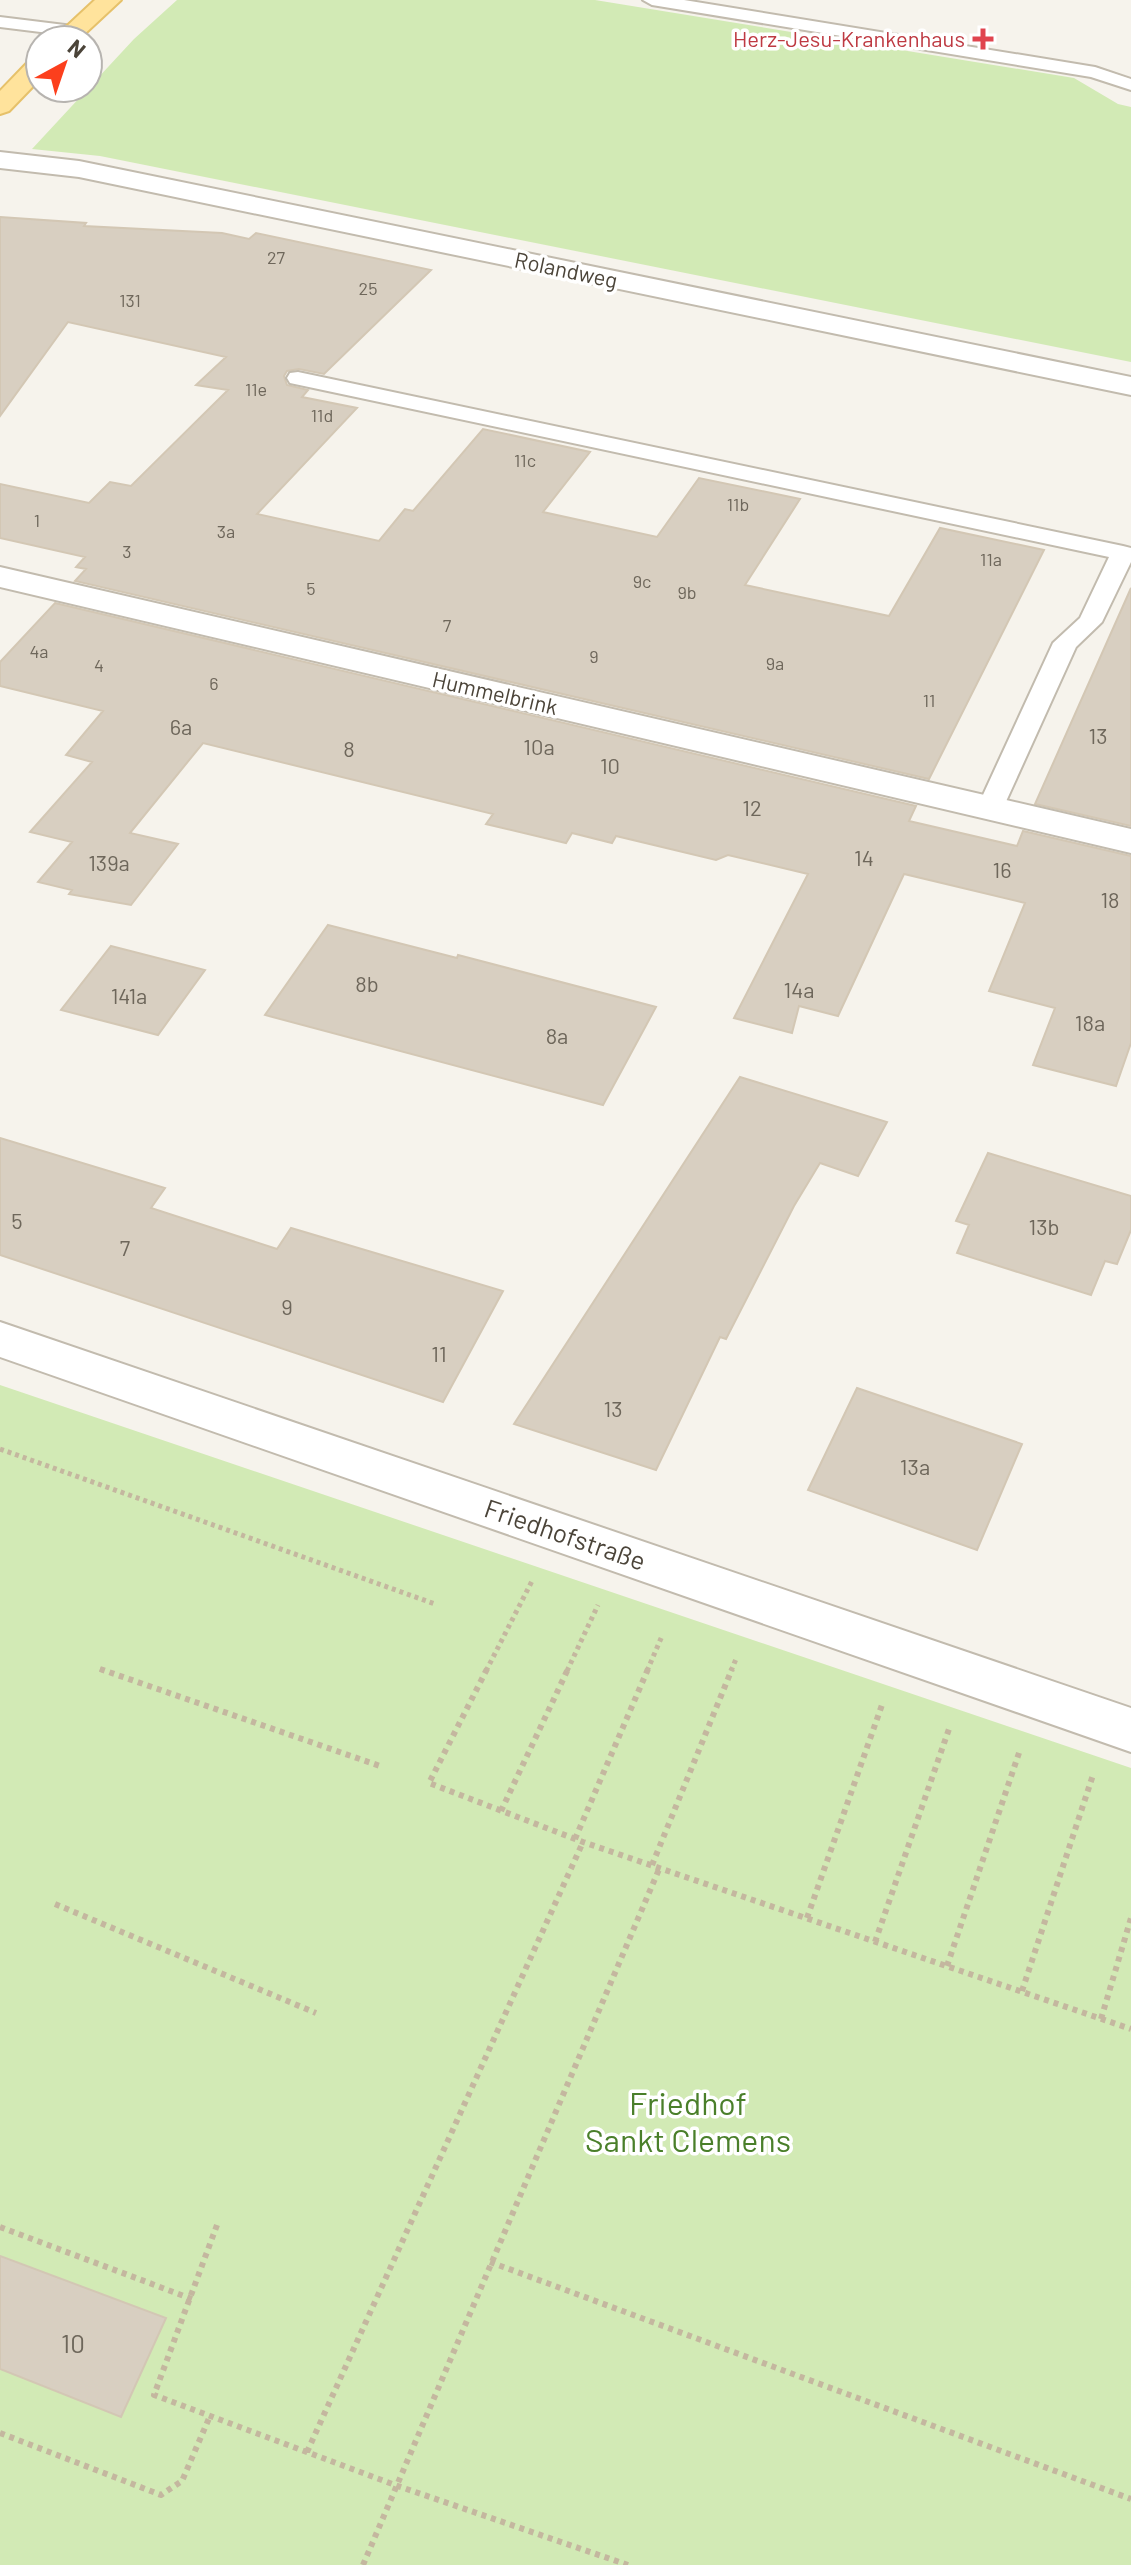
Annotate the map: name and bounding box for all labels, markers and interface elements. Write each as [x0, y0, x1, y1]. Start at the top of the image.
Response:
north arrow [24, 24, 104, 104]
place label: Herz-Jesu-Krankenhaus [733, 25, 965, 51]
marker: Herz-Jesu-Krankenhaus [972, 28, 994, 50]
text: N [64, 33, 91, 63]
street label: Rolandweg [512, 245, 620, 293]
house number: 27 [267, 246, 286, 268]
house number: 25 [359, 277, 377, 299]
house number: 131 [119, 289, 141, 311]
house number: 11e [245, 378, 267, 400]
house number: 11d [311, 404, 333, 426]
house number: 11c [514, 449, 536, 471]
house number: 11b [727, 493, 749, 515]
house number: 1 [34, 509, 40, 531]
house number: 3a [217, 520, 235, 542]
house number: 3 [122, 540, 132, 562]
house number: 11a [980, 548, 1002, 570]
house number: 9c [633, 570, 651, 592]
house number: 5 [306, 577, 316, 599]
house number: 9b [677, 581, 697, 603]
house number: 7 [443, 614, 452, 636]
house number: 4a [29, 640, 49, 662]
house number: 9 [589, 645, 599, 667]
house number: 9a [766, 652, 784, 674]
house number: 4 [94, 654, 104, 676]
street label: Hummelbrink [430, 665, 560, 719]
house number: 6 [209, 672, 219, 694]
house number: 11 [923, 689, 935, 711]
house number: 6a [170, 713, 192, 739]
house number: 13 [1088, 722, 1108, 748]
house number: 10a [523, 733, 555, 759]
house number: 8 [343, 735, 355, 761]
house number: 10 [600, 752, 620, 778]
house number: 12 [742, 794, 762, 820]
house number: 14 [854, 844, 874, 870]
house number: 139a [88, 849, 130, 875]
house number: 16 [992, 856, 1012, 882]
house number: 18 [1100, 886, 1120, 912]
house number: 8b [355, 970, 379, 996]
house number: 14a [783, 976, 815, 1002]
house number: 141a [111, 982, 147, 1008]
house number: 18a [1075, 1009, 1105, 1035]
house number: 8a [546, 1022, 568, 1048]
house number: 5 [11, 1207, 23, 1233]
house number: 13b [1028, 1213, 1060, 1239]
house number: 7 [120, 1234, 130, 1260]
house number: 9 [281, 1293, 293, 1319]
house number: 11 [431, 1340, 447, 1366]
house number: 13 [603, 1395, 623, 1421]
house number: 13a [900, 1453, 930, 1479]
street label: Friedhofstraße [481, 1492, 650, 1576]
park label: Friedhof Sankt Clemens [585, 2083, 791, 2158]
house number: 10 [61, 2327, 85, 2358]

